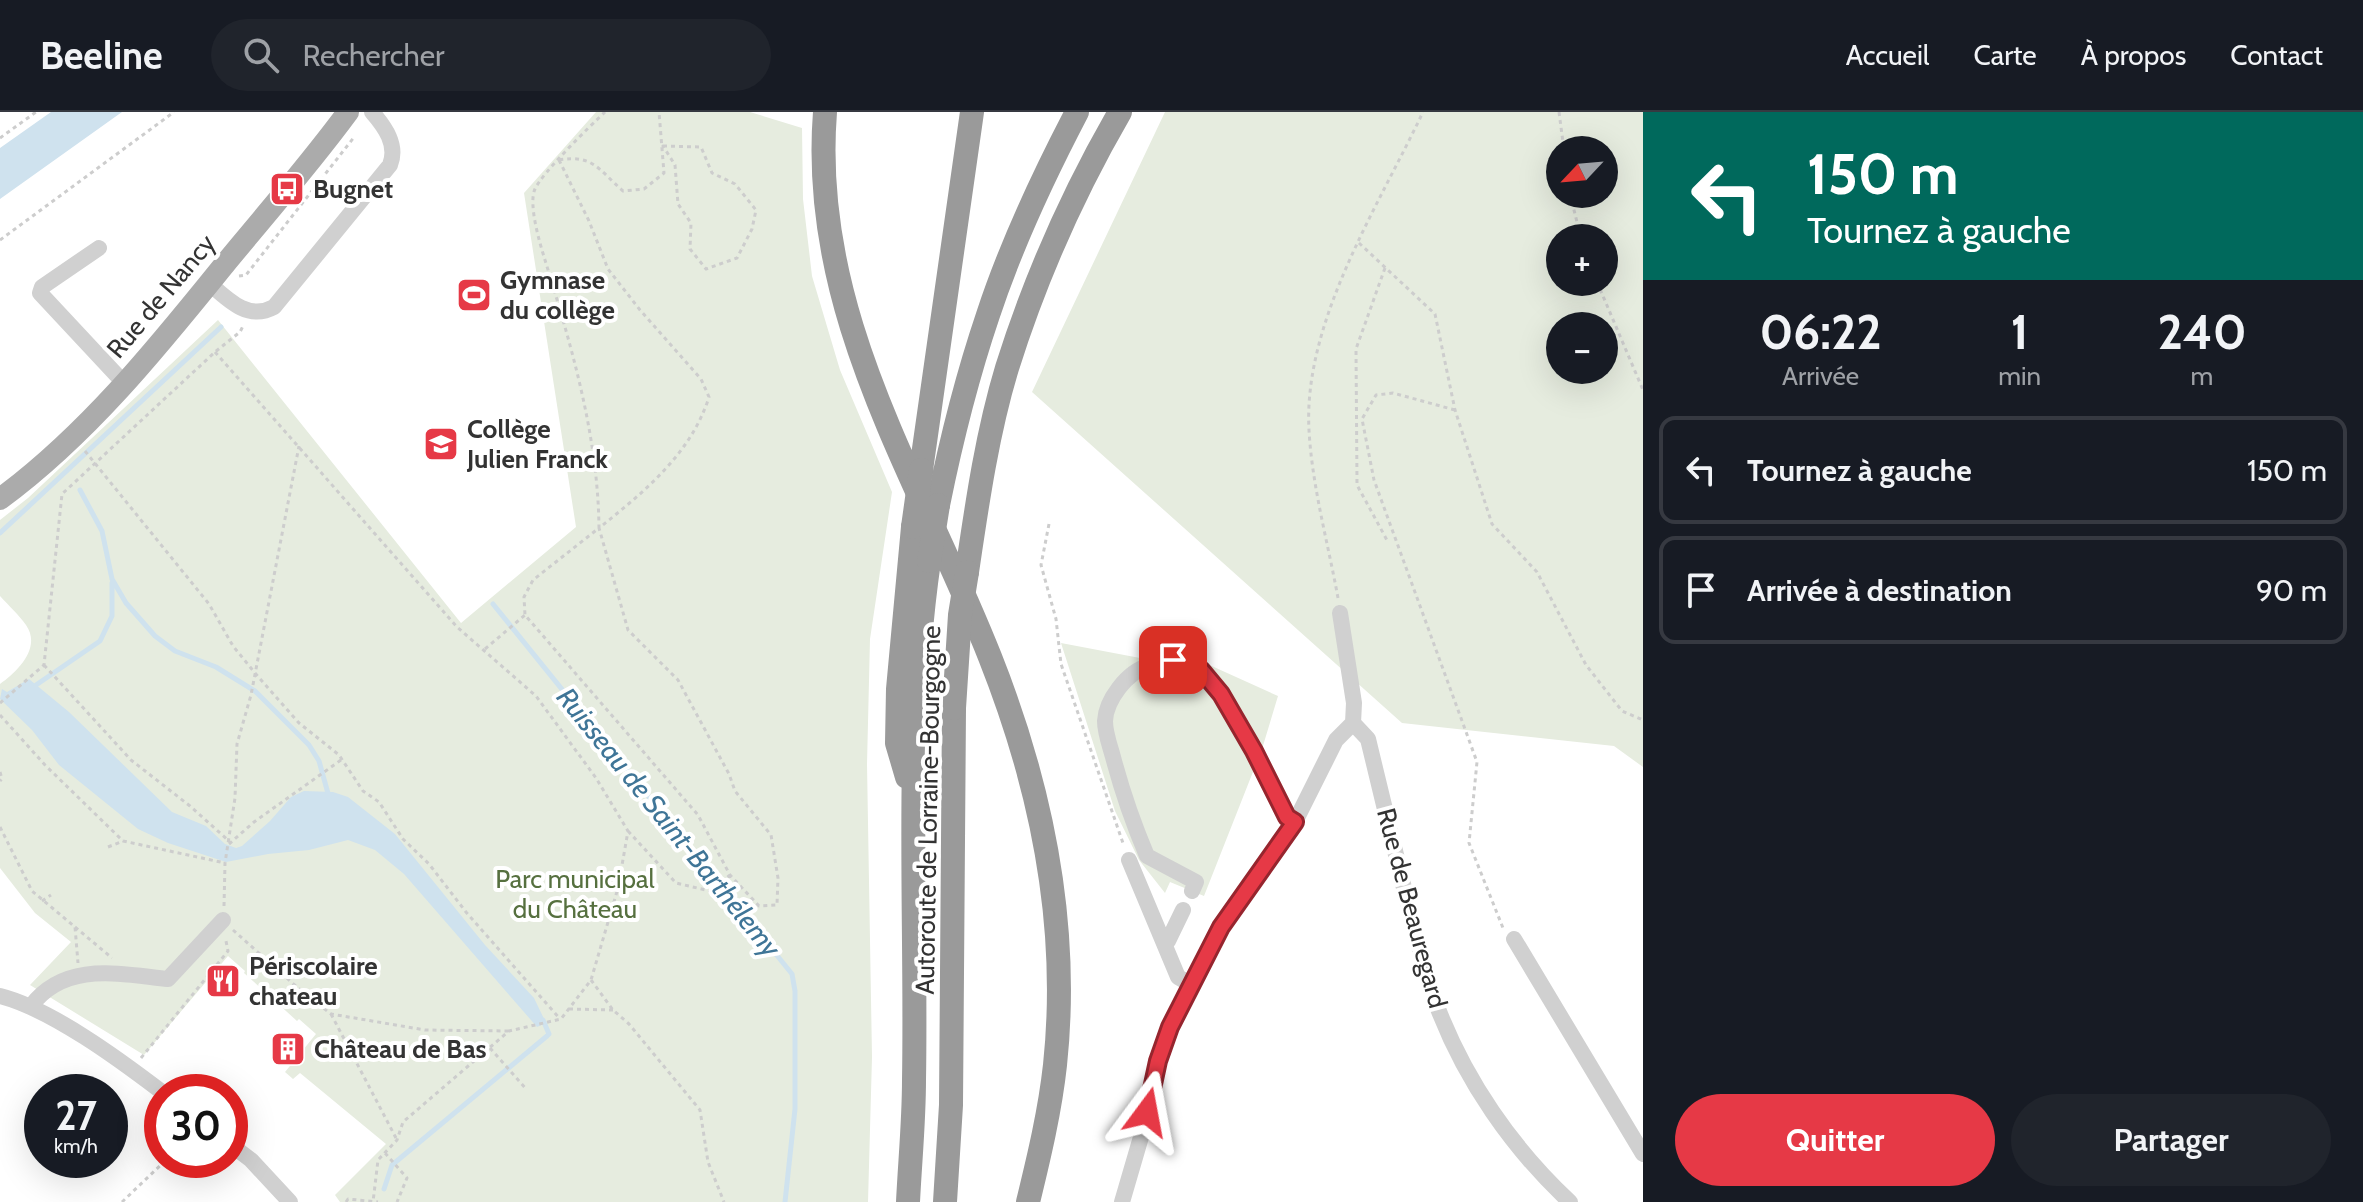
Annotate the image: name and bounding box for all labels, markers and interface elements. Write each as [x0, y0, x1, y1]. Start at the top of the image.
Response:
search box [211, 19, 771, 91]
text: Beeline [40, 32, 163, 79]
icon: search [239, 33, 283, 77]
text: Rechercher [303, 37, 445, 74]
text: Accueil [1846, 38, 1929, 72]
text: Carte [1973, 38, 2037, 72]
text: À propos [2081, 38, 2186, 72]
text: Contact [2230, 38, 2323, 72]
north arrow [1546, 136, 1618, 208]
map controls [1546, 136, 1618, 384]
text: 150 m [1807, 140, 1959, 208]
icon: left [1675, 144, 1779, 248]
bus stop icon: Bugnet [268, 170, 306, 208]
place label: Bugnet [313, 173, 393, 205]
text: Tournez à gauche [1807, 208, 2071, 252]
button: + [1546, 224, 1618, 296]
street label: Rue de Nancy [100, 228, 222, 364]
place label: Gymnase du collège [500, 264, 615, 326]
sports icon: Gymnase du collège [455, 276, 493, 314]
text: 06:22 [1759, 303, 1882, 361]
text: 1 [2011, 303, 2028, 361]
text: 240 [2157, 303, 2247, 361]
button: − [1546, 312, 1618, 384]
text: Arrivée [1782, 360, 1859, 392]
text: min [1998, 360, 2041, 392]
text: m [2191, 360, 2213, 392]
place label: Collège Julien Franck [466, 413, 608, 475]
school or university icon: Collège Julien Franck [422, 425, 460, 463]
icon: left [1679, 448, 1723, 492]
text: Tournez à gauche [1747, 452, 1972, 489]
text: 150 m [2247, 452, 2327, 489]
icon: arrive [1679, 568, 1723, 612]
text: Arrivée à destination [1747, 572, 2012, 609]
text: 90 m [2256, 572, 2327, 609]
street label: Autoroute de Lorraine-Bourgogne [909, 625, 947, 995]
pin [1139, 626, 1207, 694]
icon: arrive [1151, 638, 1195, 682]
water label: Ruisseau de Saint-Barthélemy [550, 680, 789, 964]
street label: Rue de Beauregard [1370, 805, 1454, 1011]
park label: Parc municipal du Château [495, 863, 655, 925]
place label: Périscolaire chateau [249, 950, 378, 1012]
restaurant icon: Périscolaire chateau [204, 962, 242, 1000]
building icon: Château de Bas [269, 1030, 307, 1068]
place label: Château de Bas [314, 1033, 487, 1065]
position arrow [1105, 1070, 1189, 1154]
speed limit sign: 30 [144, 1074, 248, 1178]
text: 27 [55, 1091, 97, 1140]
button: Quitter [1675, 1094, 1995, 1186]
button: Partager [2011, 1094, 2331, 1186]
text: km/h [54, 1134, 98, 1158]

